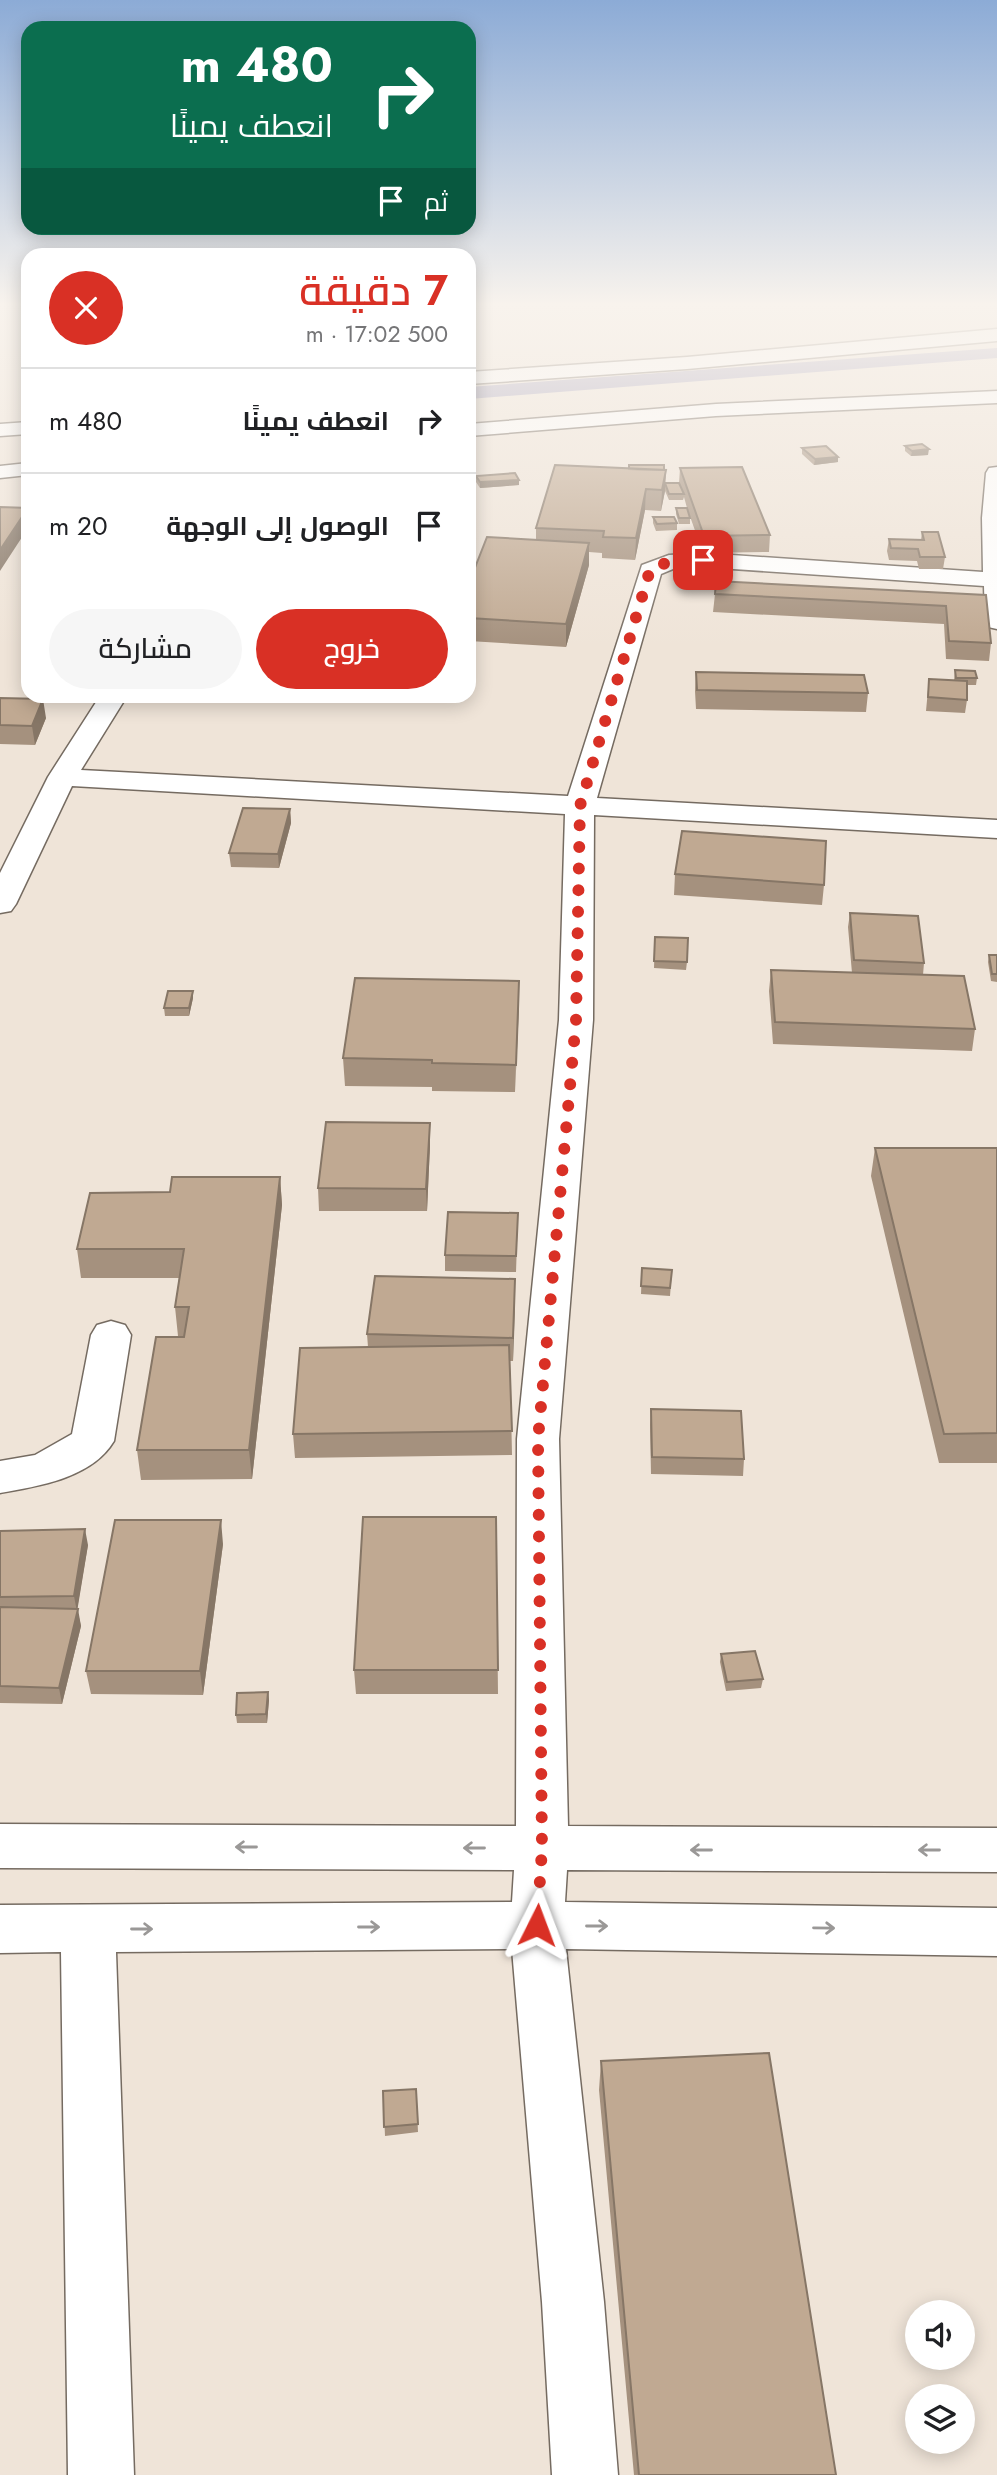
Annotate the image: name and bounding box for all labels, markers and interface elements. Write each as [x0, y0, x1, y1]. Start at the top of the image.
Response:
text: 480 m [181, 30, 333, 100]
icon: right [357, 49, 448, 140]
text: انعطف يمينًا [170, 103, 333, 149]
icon: arrive [372, 182, 410, 220]
text: ثم [424, 183, 448, 221]
text: 7 دقيقة [299, 260, 448, 321]
button: close [49, 271, 123, 345]
text: 500 m · 17:02 [306, 317, 448, 351]
text: 480 m [49, 402, 122, 440]
text: انعطف يمينًا [243, 402, 389, 440]
icon: right [410, 402, 448, 440]
text: 20 m [49, 507, 108, 545]
text: الوصول إلى الوجهة [166, 507, 389, 545]
icon: arrive [410, 507, 448, 545]
pin [673, 530, 733, 590]
icon: arrive [684, 541, 722, 579]
button: مشاركة [49, 609, 242, 689]
button: خروج [256, 609, 448, 689]
one-way arrow [235, 1840, 258, 1854]
one-way arrow [463, 1841, 486, 1855]
one-way arrow [690, 1843, 713, 1857]
one-way arrow [918, 1843, 941, 1857]
position arrow [500, 1888, 574, 1962]
one-way arrow [585, 1919, 608, 1933]
one-way arrow [357, 1920, 380, 1934]
one-way arrow [130, 1922, 153, 1935]
one-way arrow [812, 1922, 835, 1935]
map controls [905, 2300, 975, 2454]
button: sound [905, 2300, 975, 2370]
button: layers [905, 2384, 975, 2454]

